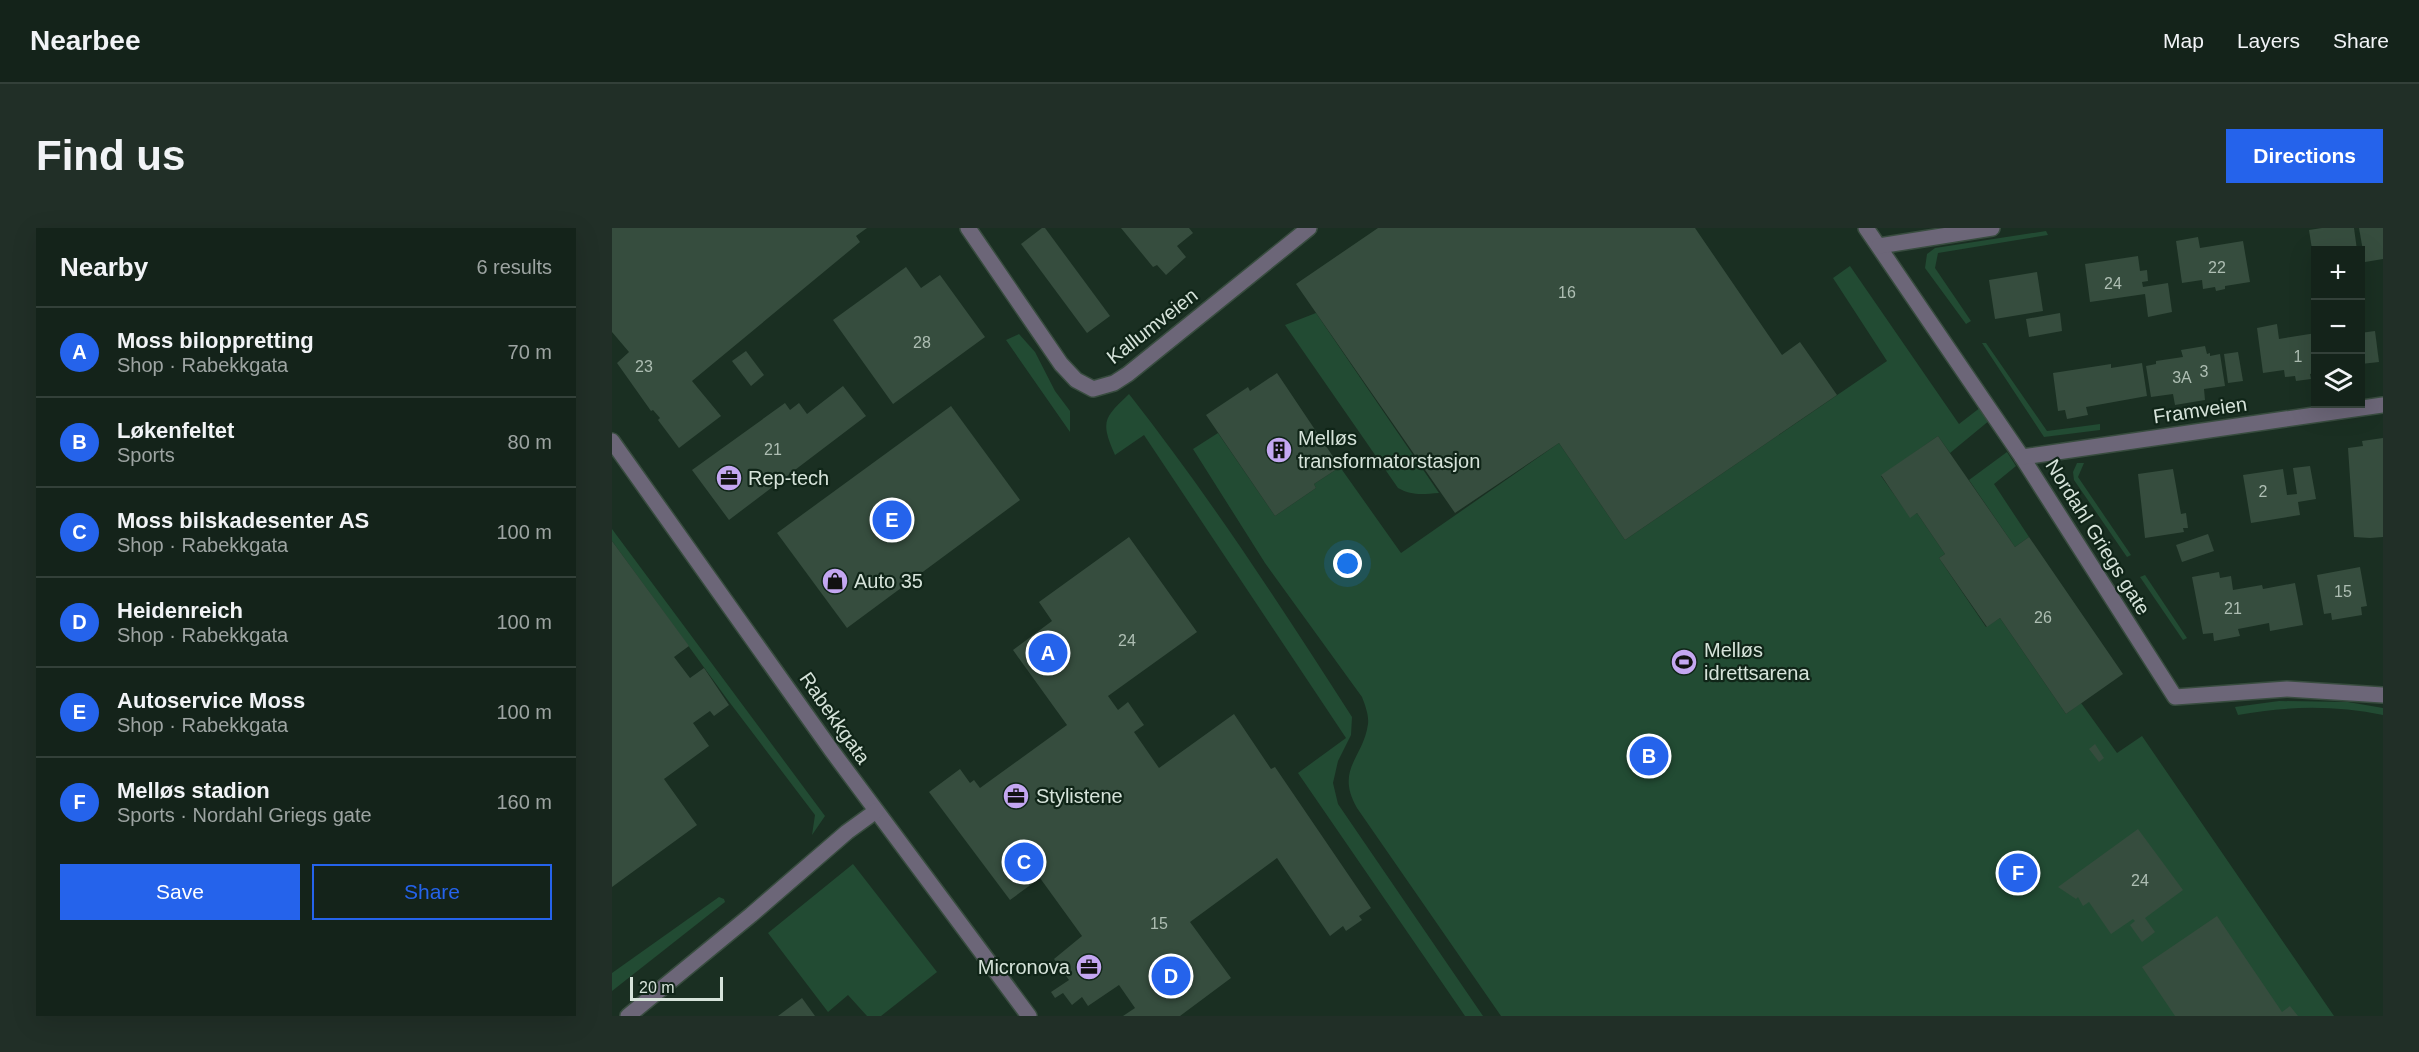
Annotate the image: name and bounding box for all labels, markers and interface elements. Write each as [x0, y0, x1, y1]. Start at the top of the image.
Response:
text: Nearbee [30, 25, 141, 56]
text: Map [2163, 29, 2204, 52]
text: Layers [2237, 29, 2300, 52]
text: Share [2333, 29, 2389, 52]
button: Directions [2226, 129, 2383, 183]
text: Find us [36, 132, 185, 179]
map controls [2311, 246, 2365, 408]
button: + [2311, 246, 2365, 300]
text: Nearby [60, 252, 148, 282]
text: 6 results [476, 256, 552, 278]
house number: 22 [2208, 259, 2226, 276]
house number: 24 [2104, 275, 2122, 292]
street label: Kallumveien [1102, 284, 1202, 368]
house number: 16 [1558, 284, 1576, 301]
button: − [2311, 300, 2365, 354]
text: Moss biloppretting [117, 328, 314, 353]
house number: 28 [913, 334, 931, 351]
text: A [72, 341, 87, 363]
text: 70 m [508, 341, 552, 363]
house number: 1 [2294, 348, 2303, 365]
text: Shop · Rabekkgata [117, 354, 288, 376]
button: layers [2311, 354, 2365, 408]
house number: 23 [635, 358, 653, 375]
house number: 3 [2200, 363, 2209, 380]
house number: 3A [2172, 369, 2192, 386]
street label: Framveien [2152, 393, 2248, 427]
text: Løkenfeltet [117, 418, 234, 443]
place label: Melløs transformatorstasjon [1298, 427, 1480, 472]
text: B [72, 431, 87, 453]
text: 80 m [508, 431, 552, 453]
building icon: Melløs transformatorstasjon [1264, 435, 1294, 465]
house number: 21 [764, 441, 782, 458]
text: Sports [117, 444, 175, 466]
street label: Nordahl Griegs gate [2041, 455, 2155, 619]
office icon: Rep-tech [714, 463, 744, 493]
place label: Rep-tech [748, 467, 829, 489]
house number: 2 [2259, 483, 2268, 500]
pin: E [872, 498, 912, 542]
text: Moss bilskadesenter AS [117, 508, 369, 533]
text: C [72, 521, 87, 543]
text: 100 m [496, 521, 552, 543]
text: Shop · Rabekkgata [117, 534, 288, 556]
your location [1333, 549, 1362, 578]
shop icon: Auto 35 [820, 566, 850, 596]
place label: Auto 35 [854, 570, 923, 592]
house number: 15 [2334, 583, 2352, 600]
text: Heidenreich [117, 598, 243, 623]
house number: 21 [2224, 600, 2242, 617]
house number: 26 [2034, 609, 2052, 626]
text: D [72, 611, 87, 633]
text: 100 m [496, 611, 552, 633]
text: Shop · Rabekkgata [117, 624, 288, 646]
pin: A [1028, 630, 1068, 676]
house number: 24 [1118, 632, 1136, 649]
place label: Melløs idrettsarena [1704, 639, 1810, 684]
sports icon: Melløs idrettsarena [1669, 647, 1699, 677]
street label: Rabekkgata [795, 668, 875, 769]
text: Autoservice Moss [117, 688, 305, 713]
text: E [73, 701, 86, 723]
text: 100 m [496, 701, 552, 723]
text: Shop · Rabekkgata [117, 714, 288, 736]
pin: B [1630, 734, 1668, 778]
text: Melløs stadion [117, 778, 270, 803]
office icon: Stylistene [1001, 781, 1031, 811]
place label: Stylistene [1036, 785, 1123, 807]
text: F [73, 791, 86, 813]
text: 160 m [496, 791, 552, 813]
text: Sports · Nordahl Griegs gate [117, 804, 372, 826]
pin: C [1004, 840, 1044, 884]
pin: F [1998, 850, 2038, 896]
button: Save [60, 864, 300, 920]
button: Share [312, 864, 552, 920]
house number: 24 [2131, 872, 2149, 889]
house number: 15 [1150, 915, 1168, 932]
office icon: Micronova [1074, 952, 1104, 982]
pin: D [1152, 954, 1190, 999]
place label: Micronova [978, 956, 1071, 978]
scale bar [630, 974, 723, 1002]
text: 20 m [639, 979, 675, 996]

